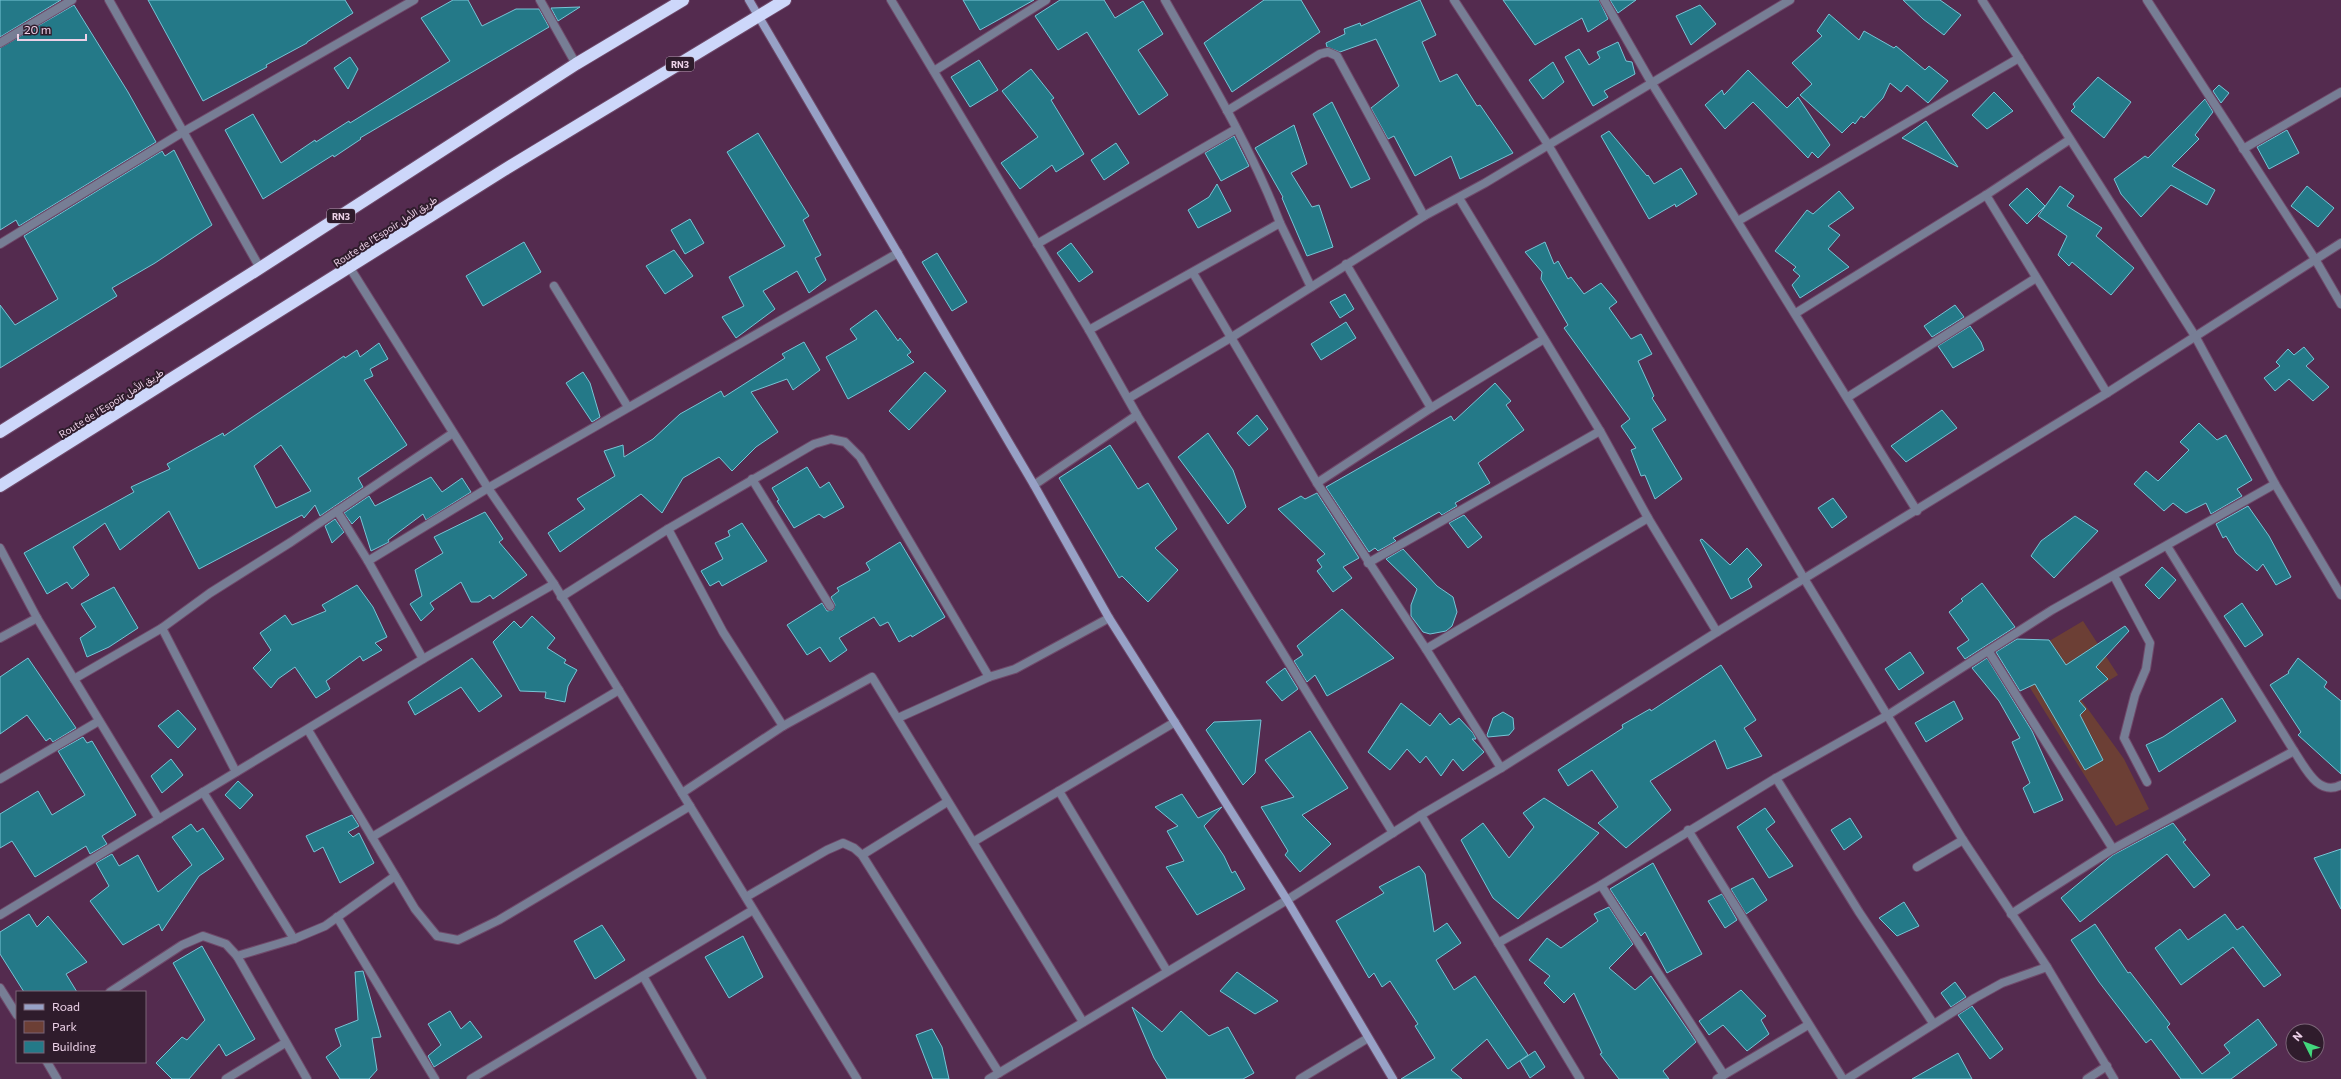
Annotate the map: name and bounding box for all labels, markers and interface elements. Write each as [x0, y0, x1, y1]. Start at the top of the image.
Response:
scale bar [18, 16, 86, 42]
text: 20 m [24, 22, 51, 36]
road number: RN3 [666, 57, 694, 71]
street label: Route de l’Espoir طريق الأمل [331, 193, 440, 270]
road number: RN3 [327, 209, 355, 223]
street label: Route de l’Espoir طريق الأمل [57, 366, 166, 441]
legend [16, 991, 146, 1063]
text: Road [52, 999, 80, 1013]
text: Park [52, 1019, 78, 1033]
north arrow [2285, 1023, 2325, 1063]
text: N [2290, 1029, 2305, 1043]
text: Building [52, 1039, 96, 1053]

